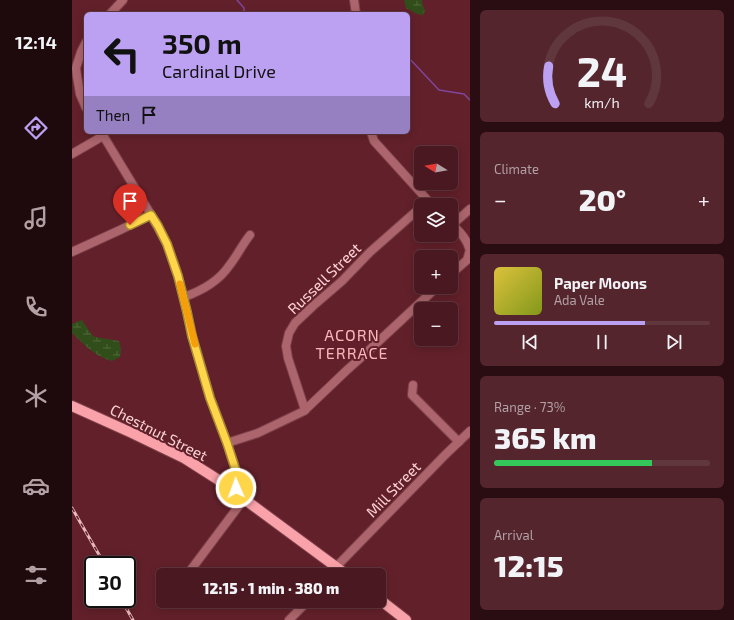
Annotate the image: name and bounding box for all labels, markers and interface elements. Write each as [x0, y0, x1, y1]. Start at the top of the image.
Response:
text: 350 m [162, 26, 242, 60]
icon: left [96, 28, 148, 80]
text: 12:14 [15, 31, 57, 53]
text: 24 [577, 45, 627, 95]
text: Cardinal Drive [162, 60, 276, 82]
text: km/h [584, 94, 620, 111]
icon: arrive [138, 104, 160, 126]
text: Then [96, 106, 130, 124]
icon: directions [22, 114, 50, 142]
north arrow [414, 146, 458, 190]
map controls [414, 146, 458, 346]
text: Climate [494, 161, 539, 177]
text: 20° [579, 181, 626, 217]
pin [113, 184, 147, 225]
text: − [494, 186, 507, 212]
text: + [698, 186, 710, 212]
icon: arrive [119, 190, 141, 212]
button: layers [414, 198, 458, 242]
icon: music [22, 204, 50, 232]
street label: Russell Street [284, 238, 365, 317]
button: + [414, 250, 458, 294]
text: Paper Moons [554, 274, 647, 292]
text: Ada Vale [554, 292, 605, 308]
icon: phone [22, 293, 50, 321]
button: − [414, 302, 458, 346]
district label: ACORN TERRACE [315, 325, 389, 362]
icon: previous [519, 331, 541, 353]
icon: pause [591, 331, 613, 353]
icon: next [663, 331, 685, 353]
icon: climate [22, 382, 50, 410]
text: Range · 73% [494, 399, 565, 415]
street label: Chestnut Street [107, 400, 211, 464]
text: 365 km [494, 419, 596, 455]
street label: Mill Street [362, 457, 424, 521]
position arrow [215, 467, 257, 509]
icon: car [22, 472, 50, 500]
text: Arrival [494, 527, 534, 543]
text: 12:15 [494, 547, 564, 583]
speed limit sign: 30 [84, 556, 136, 608]
icon: filters [22, 561, 50, 589]
text: 12:15 · 1 min · 380 m [203, 579, 339, 597]

